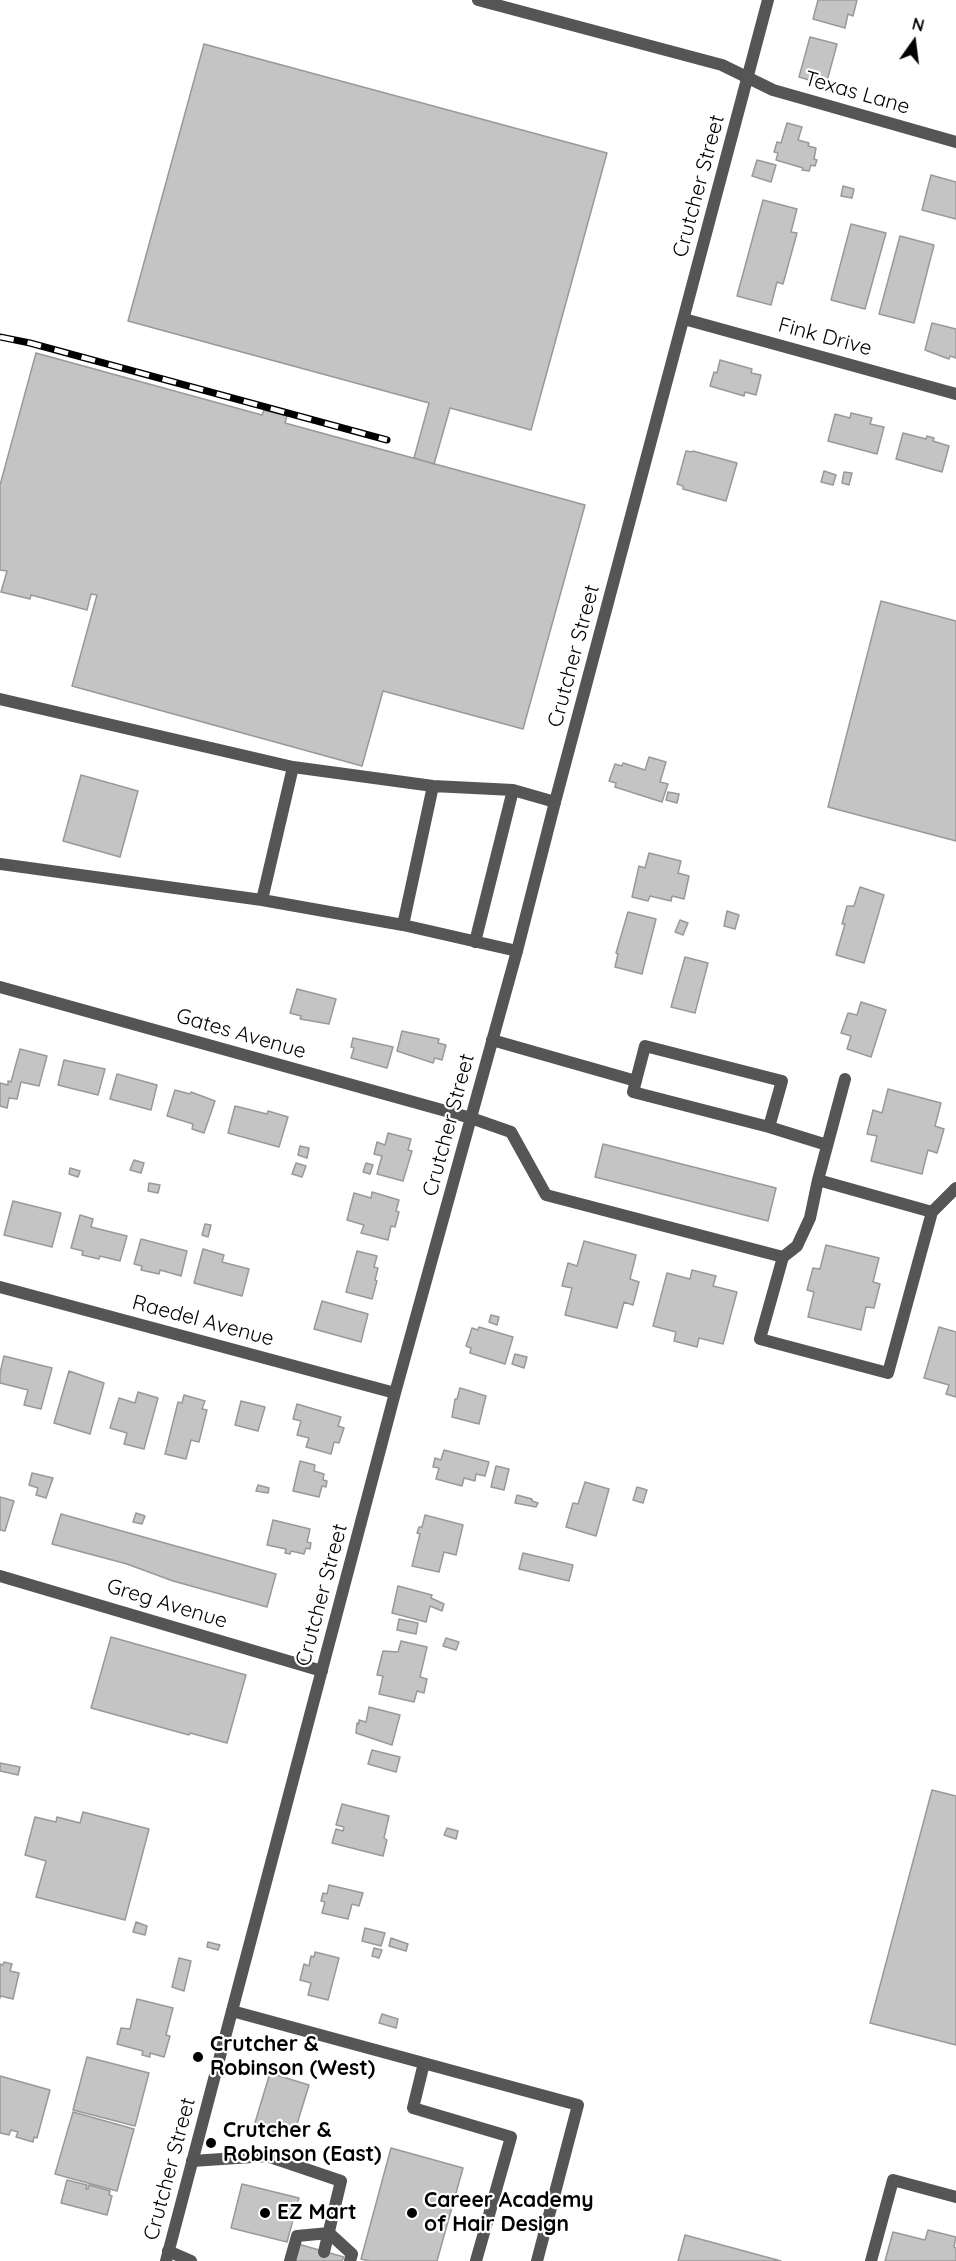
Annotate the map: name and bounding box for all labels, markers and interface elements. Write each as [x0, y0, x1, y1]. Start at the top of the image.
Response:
north arrow [884, 12, 944, 72]
text: N [910, 13, 926, 36]
street label: Texas Lane [802, 66, 912, 120]
street label: Crutcher Street [668, 112, 730, 260]
street label: Fink Drive [775, 312, 875, 362]
street label: Crutcher Street [543, 582, 605, 730]
street label: Gates Avenue [173, 1003, 309, 1065]
street label: Crutcher Street [418, 1051, 480, 1199]
street label: Raedel Avenue [129, 1290, 277, 1352]
street label: Crutcher Street [291, 1521, 353, 1669]
street label: Greg Avenue [104, 1574, 230, 1634]
place label: Crutcher & Robinson (West) [210, 2032, 375, 2082]
marker: Crutcher & Robinson (West) [191, 2050, 205, 2064]
street label: Crutcher Street [139, 2095, 201, 2243]
place label: Crutcher & Robinson (East) [223, 2118, 382, 2168]
marker: Crutcher & Robinson (East) [204, 2136, 218, 2150]
place label: Career Academy of Hair Design [424, 2188, 593, 2238]
place label: EZ Mart [277, 2200, 357, 2226]
marker: EZ Mart [258, 2206, 272, 2220]
marker: Career Academy of Hair Design [405, 2206, 419, 2220]

